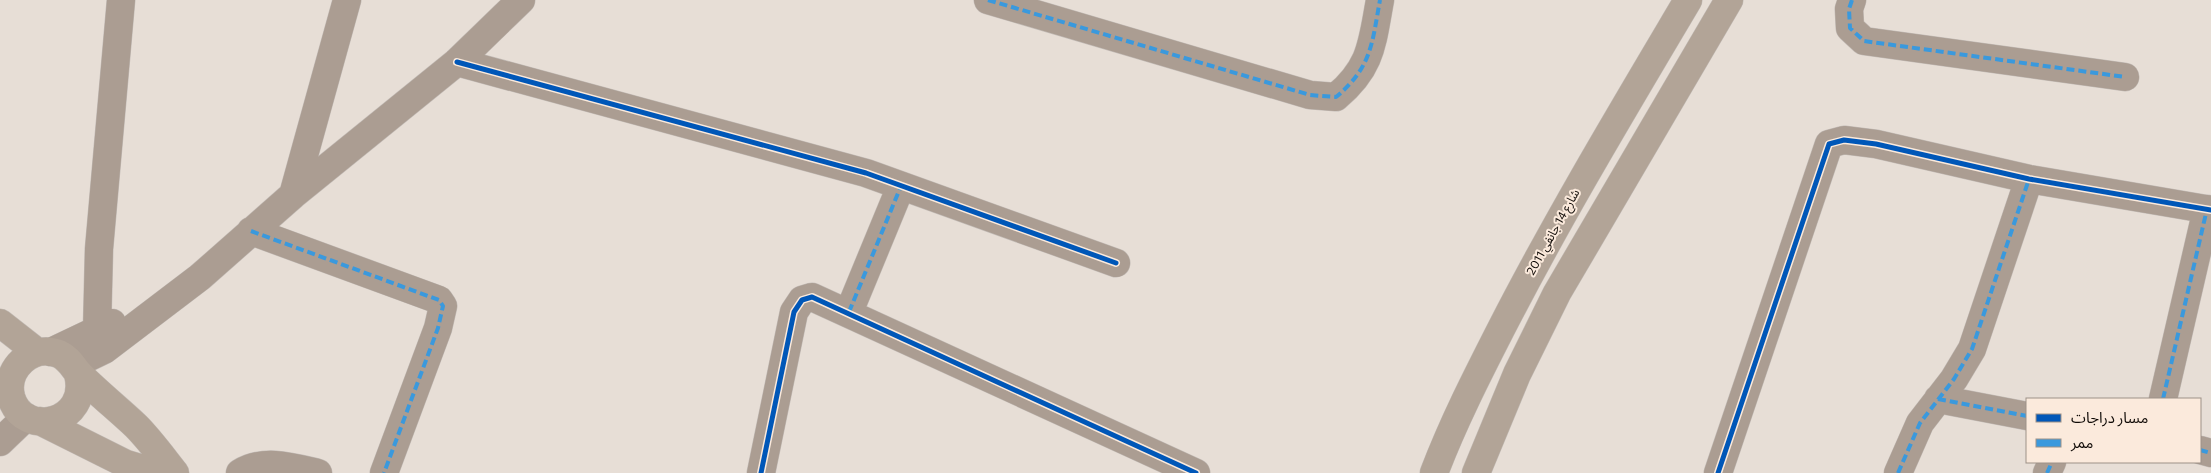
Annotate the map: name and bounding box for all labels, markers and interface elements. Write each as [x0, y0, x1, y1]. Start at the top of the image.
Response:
street label: شارع 14 جانفي 2011 [1523, 186, 1585, 279]
legend [2026, 398, 2201, 463]
text: مسار دراجات [2071, 408, 2148, 427]
text: ممر [2070, 433, 2094, 452]

